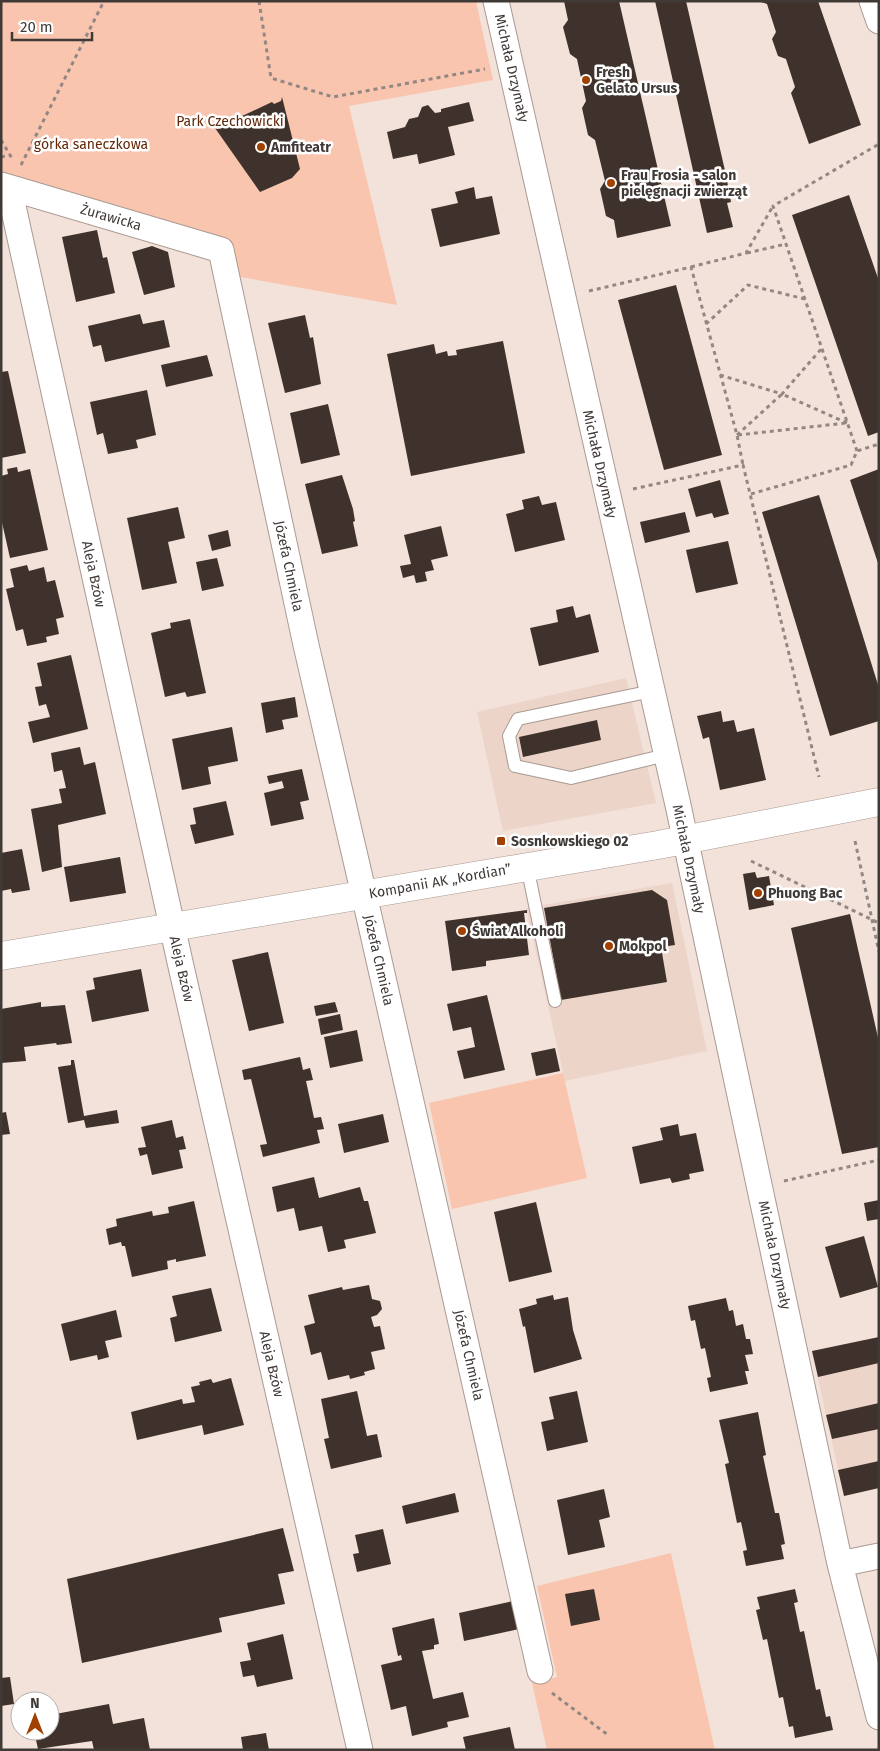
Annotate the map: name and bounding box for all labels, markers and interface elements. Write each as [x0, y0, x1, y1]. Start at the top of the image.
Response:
scale bar [12, 10, 92, 42]
street label: Michała Drzymały [491, 12, 532, 124]
text: 20 m [20, 18, 53, 36]
place label: Fresh Gelato Ursus [596, 64, 677, 97]
marker: Fresh Gelato Ursus [580, 74, 592, 86]
park label: Park Czechowicki [176, 113, 284, 130]
park label: górka saneczkowa [34, 136, 148, 153]
place label: Amfiteatr [270, 139, 331, 156]
marker: Amfiteatr [255, 141, 267, 153]
place label: Frau Frosia - salon pielęgnacji zwierząt [621, 167, 748, 200]
marker: Frau Frosia - salon pielęgnacji zwierząt [605, 177, 617, 189]
street label: Żurawicka [78, 200, 144, 234]
street label: Michała Drzymały [579, 408, 620, 520]
street label: Józefa Chmiela [271, 519, 306, 613]
street label: Aleja Bzów [78, 539, 109, 609]
street label: Michała Drzymały [669, 803, 708, 915]
place label: Sosnkowskiego 02 [511, 833, 629, 850]
marker: Sosnkowskiego 02 [495, 835, 507, 847]
street label: Kompanii AK „Kordian” [368, 861, 513, 902]
place label: Phuong Bac [768, 885, 843, 902]
marker: Phuong Bac [752, 887, 764, 899]
street label: Józefa Chmiela [360, 913, 397, 1007]
place label: Świat Alkoholi [472, 922, 563, 940]
marker: Świat Alkoholi [456, 925, 468, 937]
street label: Aleja Bzów [166, 934, 197, 1004]
place label: Mokpol [619, 938, 667, 955]
marker: Mokpol [603, 940, 615, 952]
street label: Michała Drzymały [755, 1199, 794, 1311]
street label: Józefa Chmiela [450, 1308, 487, 1402]
street label: Aleja Bzów [256, 1329, 287, 1399]
north arrow [10, 1691, 60, 1741]
text: N [30, 1695, 40, 1712]

